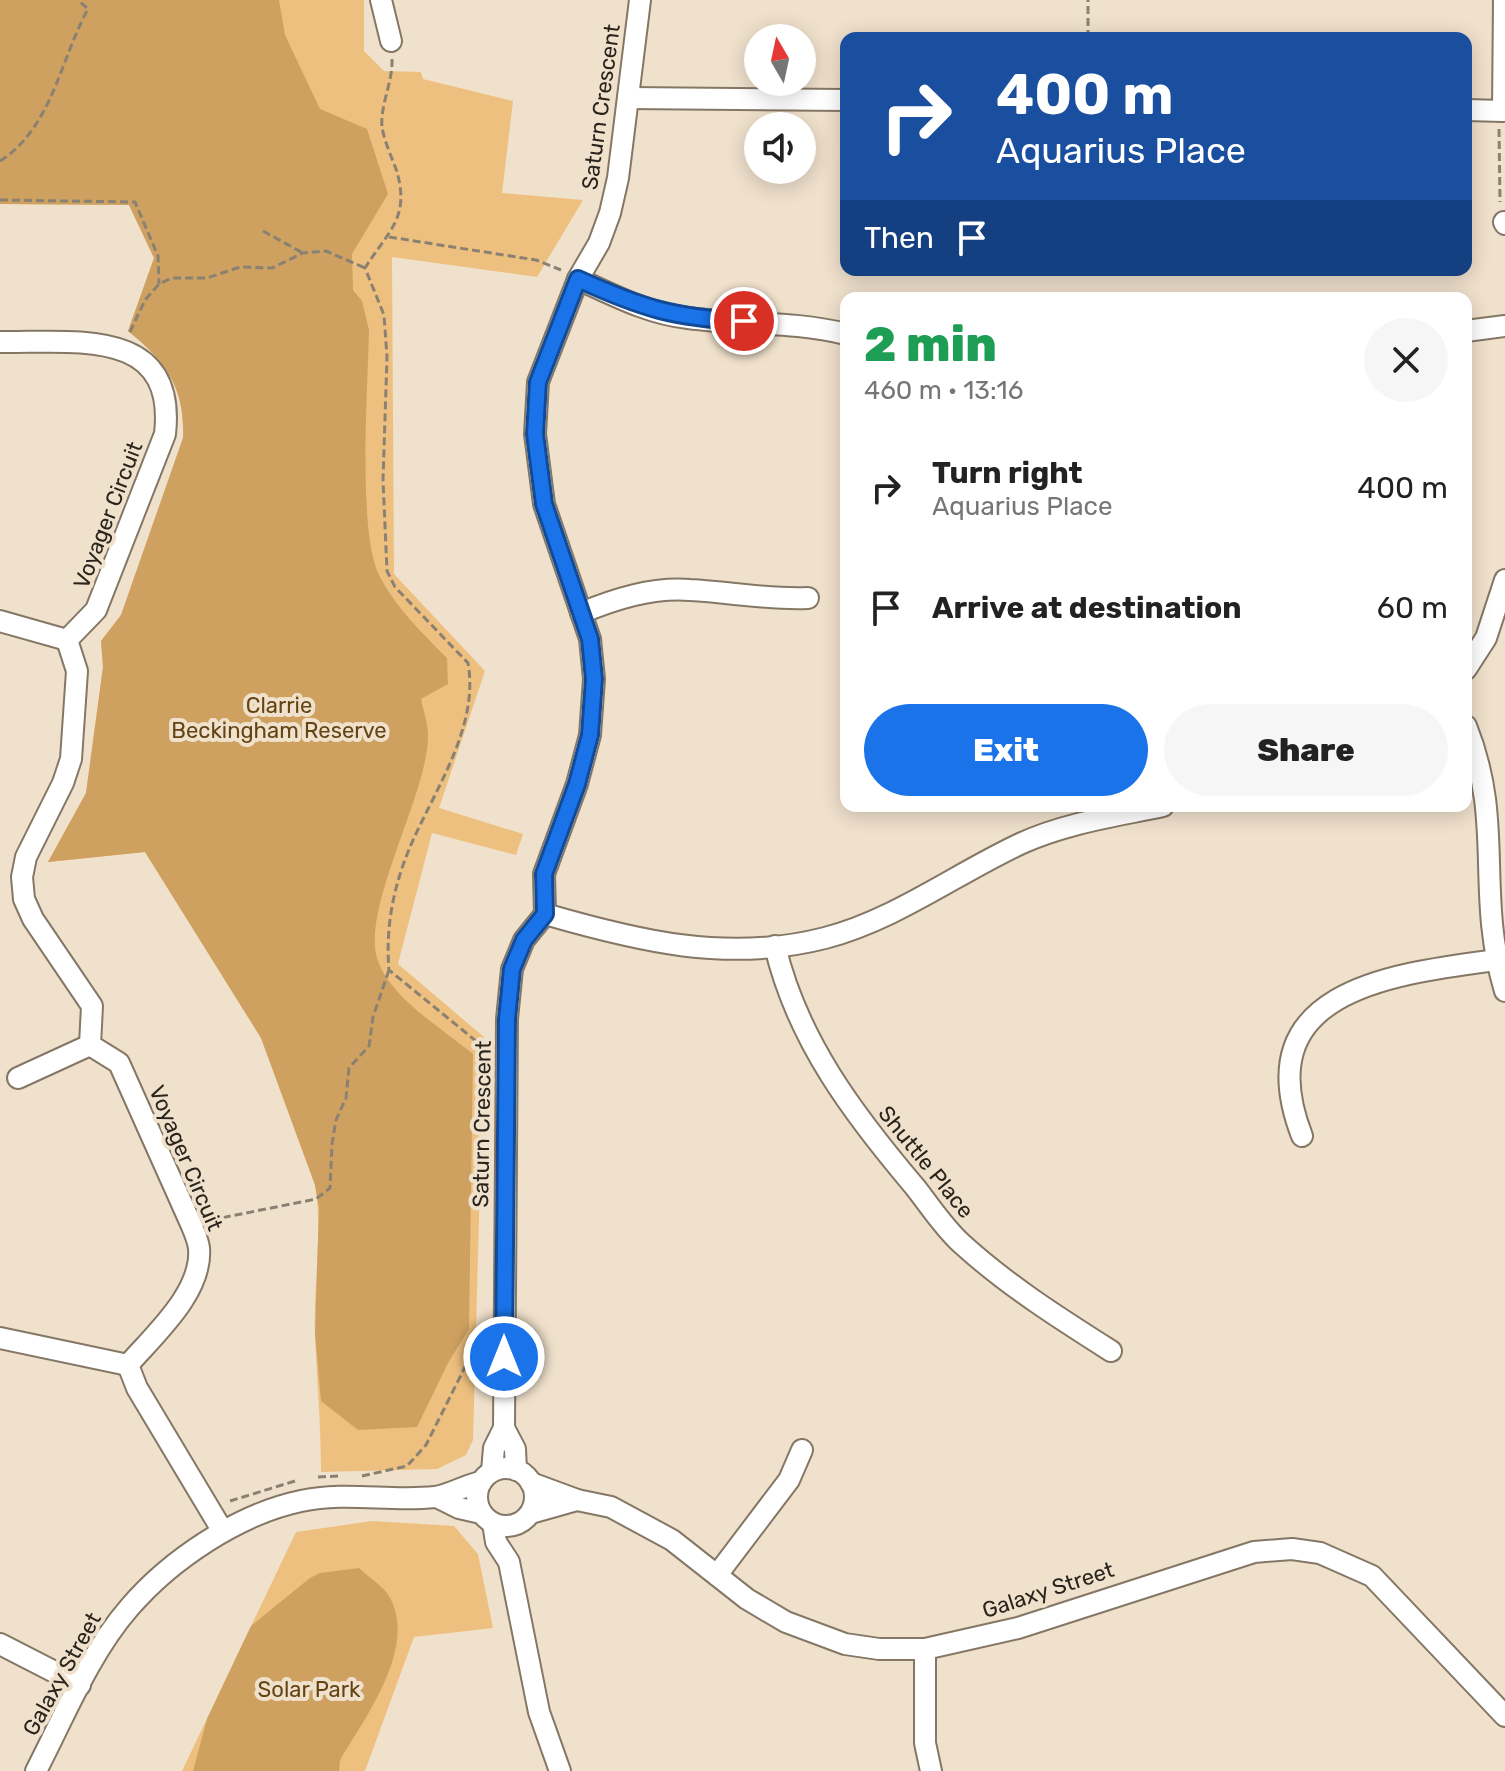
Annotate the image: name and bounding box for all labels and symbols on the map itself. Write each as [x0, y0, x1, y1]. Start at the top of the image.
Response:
street label: Saturn Crescent [576, 22, 626, 192]
north arrow [744, 24, 816, 96]
pin [710, 287, 778, 355]
street label: Voyager Circuit [68, 437, 149, 592]
park label: Clarrie Beckingham Reserve [171, 692, 387, 744]
street label: Saturn Crescent [467, 1040, 497, 1208]
street label: Voyager Circuit [143, 1081, 229, 1235]
street label: Shuttle Place [873, 1100, 979, 1224]
position arrow [462, 1315, 546, 1399]
street label: Galaxy Street [979, 1556, 1118, 1624]
street label: Galaxy Street [17, 1607, 107, 1740]
park label: Solar Park [258, 1676, 361, 1703]

